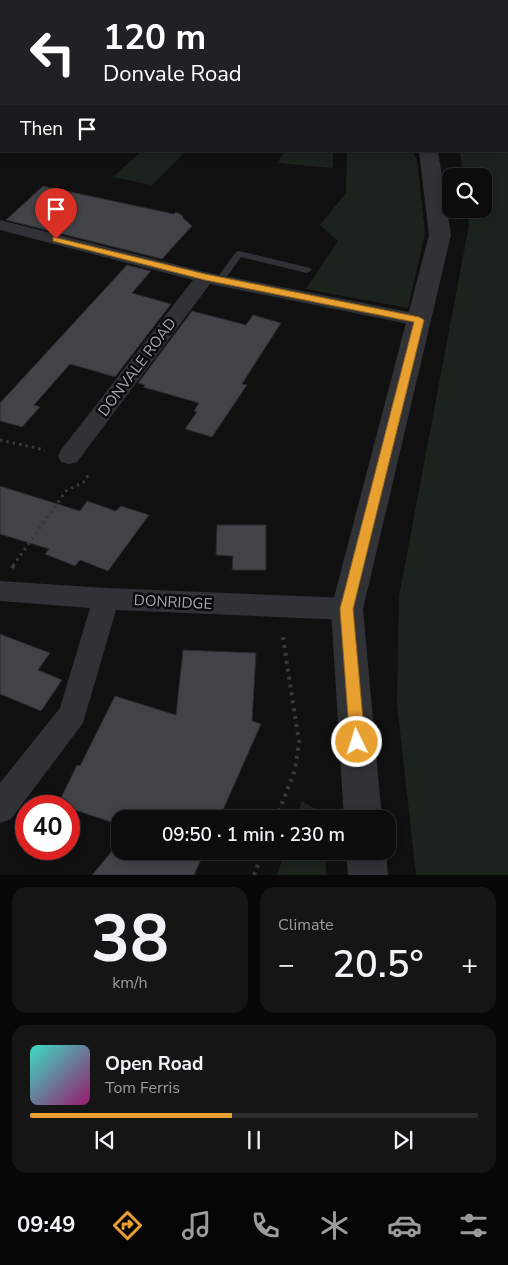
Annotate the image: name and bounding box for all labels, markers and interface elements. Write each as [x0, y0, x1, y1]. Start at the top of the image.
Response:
text: 120 m [103, 14, 206, 61]
icon: left [20, 20, 85, 85]
text: Donvale Road [103, 59, 242, 89]
icon: arrive [73, 115, 101, 143]
text: Then [20, 116, 63, 142]
map controls [442, 168, 492, 218]
button: search [442, 168, 492, 218]
pin [35, 188, 77, 239]
icon: arrive [42, 195, 70, 223]
street label: DONVALE ROAD [93, 314, 181, 420]
street label: DONRIDGE [133, 590, 213, 614]
position arrow [330, 715, 382, 767]
speed limit sign: 40 [15, 795, 80, 860]
text: 09:50 · 1 min · 230 m [162, 822, 345, 848]
text: 38 [91, 895, 169, 984]
text: Climate [278, 914, 333, 936]
text: 20.5° [332, 939, 424, 990]
text: − [278, 946, 295, 984]
text: + [461, 946, 478, 984]
text: km/h [112, 972, 148, 994]
text: Open Road [105, 1051, 203, 1077]
text: Tom Ferris [105, 1077, 180, 1099]
icon: previous [91, 1126, 119, 1154]
icon: pause [240, 1126, 268, 1154]
icon: next [389, 1126, 417, 1154]
icon: directions [110, 1208, 145, 1243]
icon: music [179, 1208, 214, 1243]
icon: phone [248, 1208, 283, 1243]
icon: climate [317, 1208, 352, 1243]
icon: car [387, 1208, 422, 1243]
icon: filters [456, 1208, 491, 1243]
text: 09:49 [17, 1210, 75, 1240]

